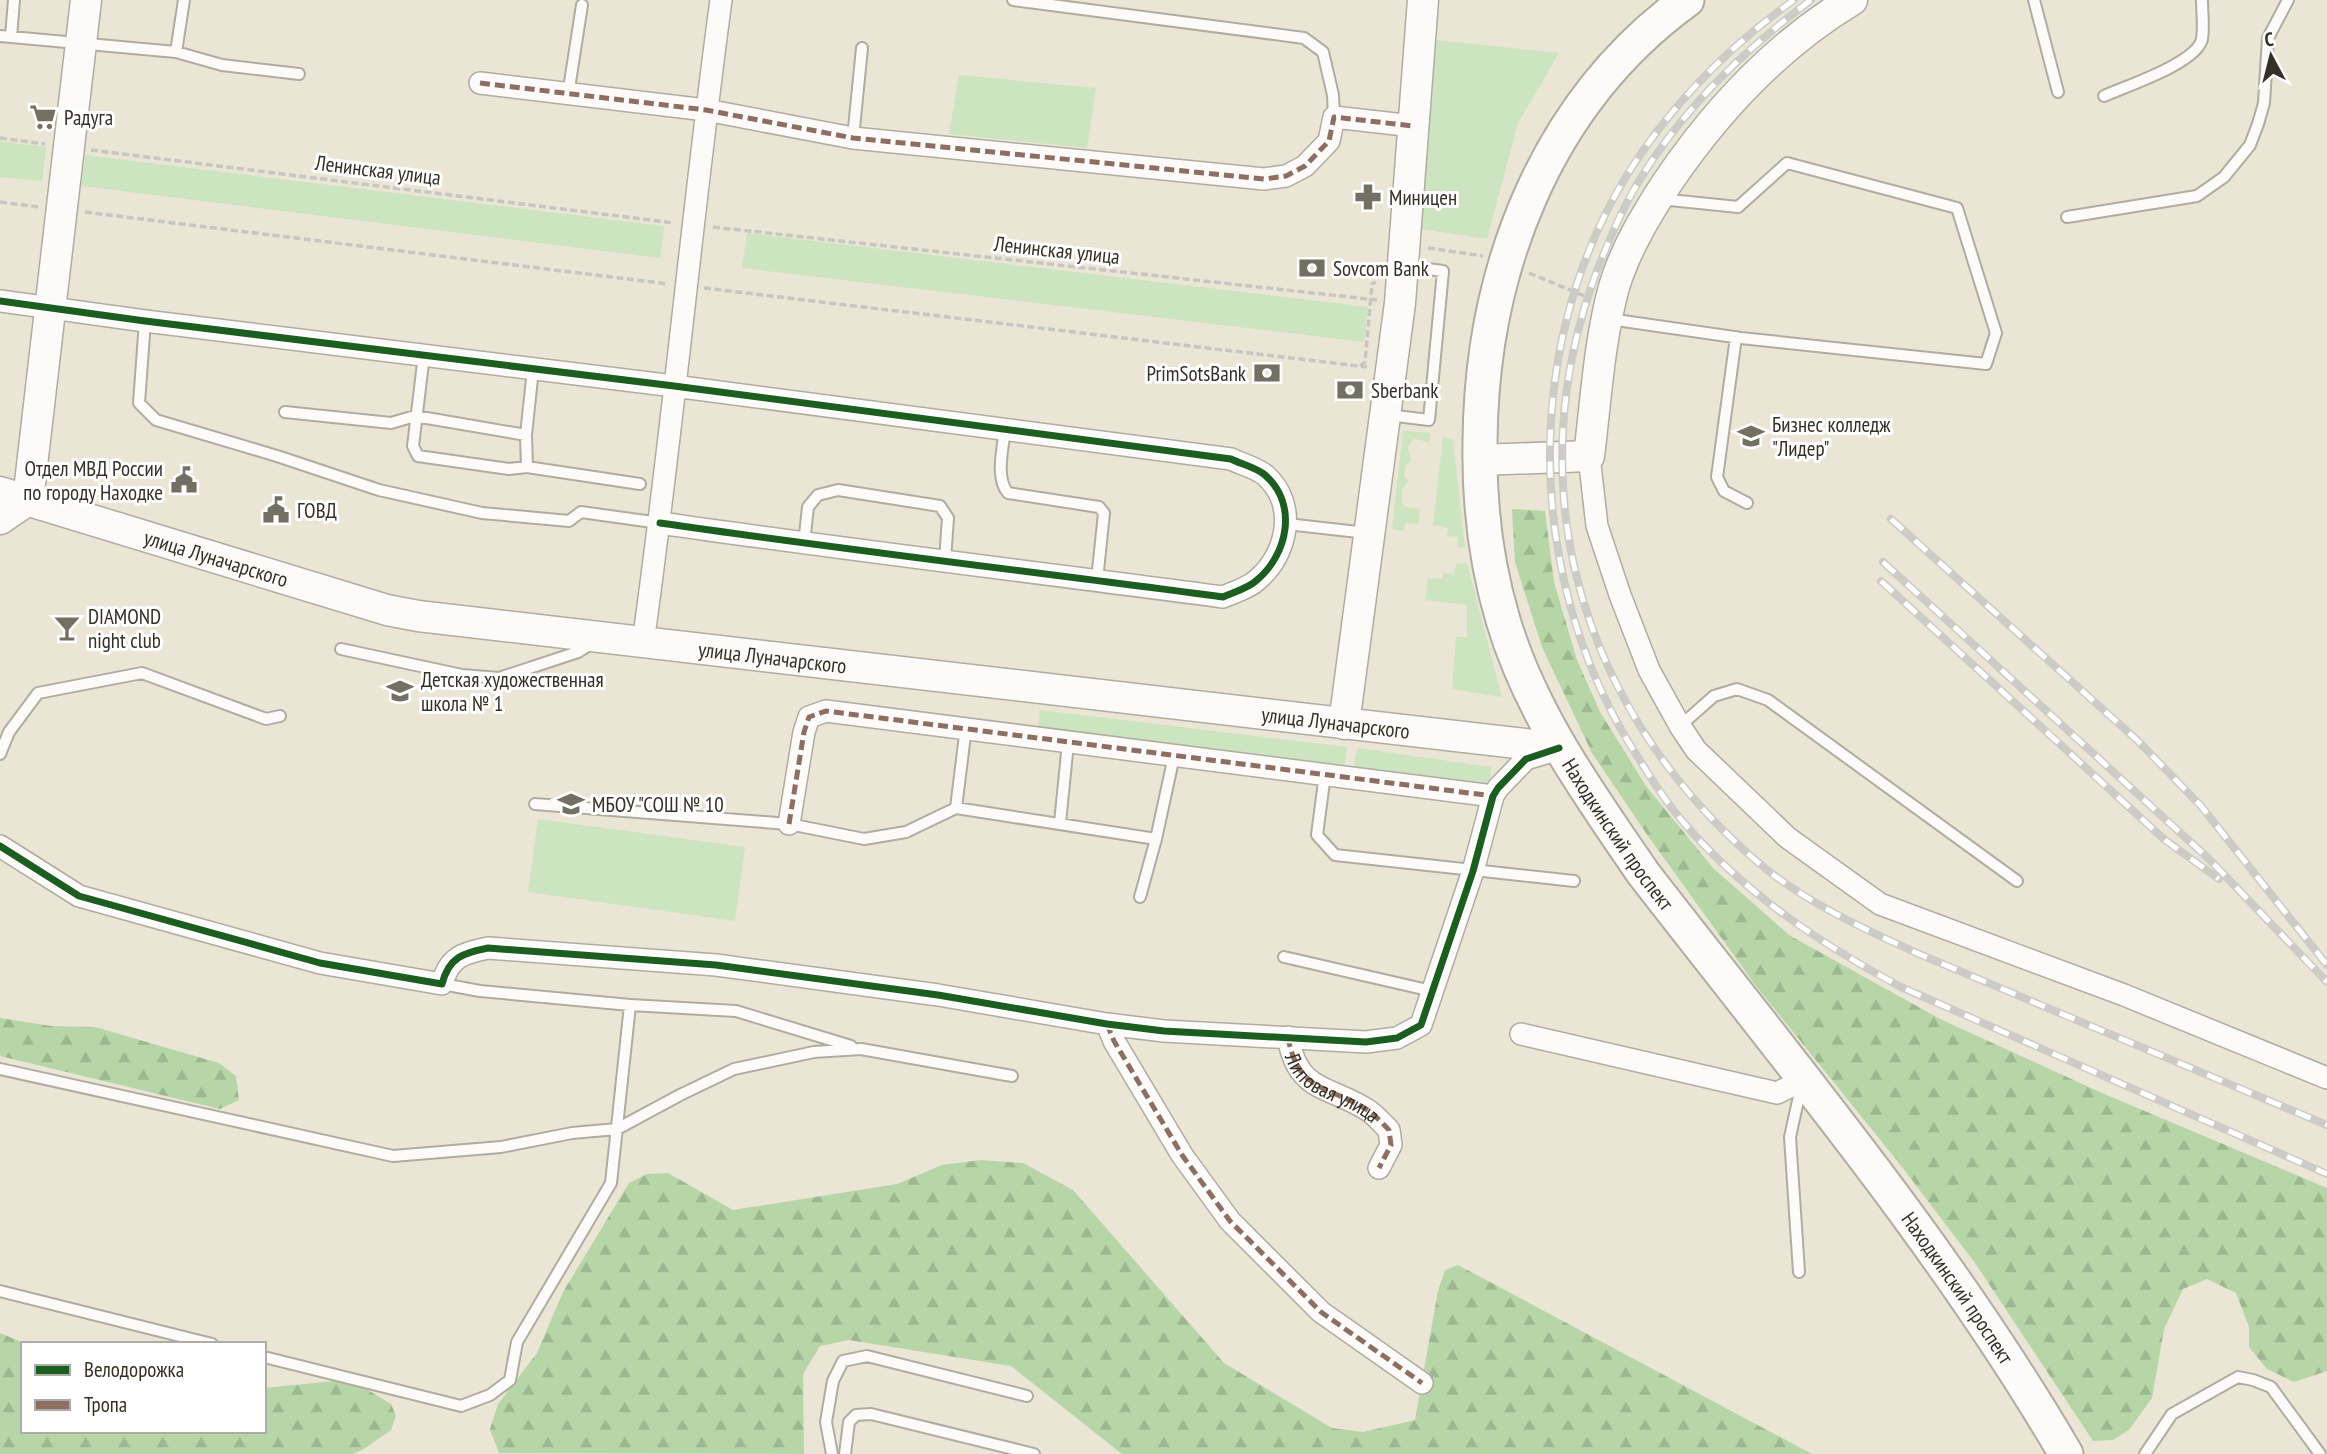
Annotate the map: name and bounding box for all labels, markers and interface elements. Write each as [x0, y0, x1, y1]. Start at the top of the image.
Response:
north arrow [2236, 21, 2306, 91]
text: С [2263, 27, 2275, 52]
supermarket icon: Радуга [28, 102, 58, 132]
place label: Радуга [64, 104, 113, 131]
street label: Ленинская улица [313, 149, 442, 191]
pharmacy icon: Миницен [1353, 182, 1383, 212]
place label: Миницен [1389, 184, 1457, 211]
street label: Ленинская улица [992, 230, 1121, 270]
bank icon: Sovcom Bank [1297, 253, 1327, 283]
place label: Sovcom Bank [1333, 255, 1429, 282]
bank icon: PrimSotsBank [1252, 358, 1282, 388]
place label: PrimSotsBank [1147, 360, 1246, 387]
bank icon: Sberbank [1335, 375, 1365, 405]
place label: Sberbank [1371, 377, 1438, 404]
place label: Бизнес колледж "Лидер" [1772, 411, 1891, 462]
school or university icon: Бизнес колледж "Лидер" [1736, 421, 1766, 451]
place label: Отдел МВД России по городу Находке [23, 455, 163, 506]
public building icon: Отдел МВД России по городу Находке [169, 465, 199, 495]
public building icon: ГОВД [261, 495, 291, 525]
place label: ГОВД [297, 497, 337, 524]
street label: улица Луначарского [141, 523, 291, 593]
place label: DIAMOND night club [88, 603, 161, 654]
bar icon: DIAMOND night club [52, 613, 82, 643]
street label: улица Луначарского [697, 635, 848, 679]
place label: Детская художественная школа № 1 [421, 666, 604, 717]
school or university icon: Детская художественная школа № 1 [385, 676, 415, 706]
street label: улица Луначарского [1260, 700, 1411, 744]
street label: Находкинский проспект [1557, 753, 1680, 916]
school or university icon: МБОУ "СОШ № 10 [556, 789, 586, 819]
place label: МБОУ "СОШ № 10 [592, 791, 724, 818]
street label: Липовая улица [1279, 1047, 1386, 1128]
street label: Находкинский проспект [1896, 1206, 2020, 1369]
legend [21, 1342, 266, 1433]
text: Велодорожка [84, 1356, 184, 1383]
text: Тропа [84, 1391, 127, 1418]

